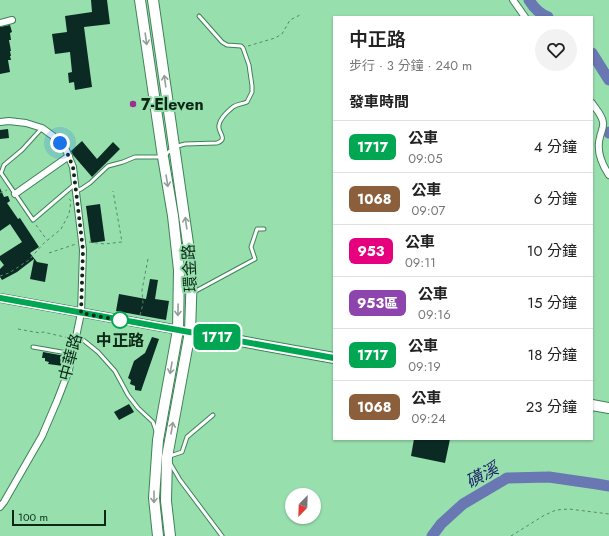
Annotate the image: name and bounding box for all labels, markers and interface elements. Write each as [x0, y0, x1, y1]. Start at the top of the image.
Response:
text: 中正路 [349, 26, 406, 53]
button: heart [535, 29, 577, 71]
one-way arrow [142, 32, 150, 45]
text: 步行 · 3 分鐘 · 240 m [349, 56, 472, 75]
one-way arrow [161, 75, 169, 88]
text: 發車時間 [349, 91, 409, 113]
place label: 7-Eleven [141, 93, 204, 116]
marker: 7-Eleven [128, 99, 138, 109]
text: 公車 [408, 127, 438, 149]
your location [50, 133, 70, 153]
text: 4 分鐘 [534, 136, 577, 158]
text: 1717 [357, 137, 388, 157]
text: 09:05 [408, 149, 442, 168]
one-way arrow [163, 174, 171, 187]
text: 公車 [412, 179, 442, 201]
text: 6 分鐘 [534, 188, 577, 210]
text: 1068 [357, 189, 392, 209]
text: 09:07 [412, 201, 445, 220]
one-way arrow [182, 217, 190, 230]
text: 公車 [405, 231, 435, 253]
text: 10 分鐘 [527, 240, 577, 262]
text: 953 [357, 241, 385, 261]
street label: 環金路 [177, 243, 202, 293]
text: 09:11 [405, 253, 436, 272]
text: 公車 [418, 283, 448, 305]
text: 15 分鐘 [527, 292, 577, 314]
text: 953區 [357, 293, 398, 313]
one-way arrow [174, 303, 182, 316]
text: 09:16 [418, 305, 451, 324]
marker: 中正路 [111, 311, 129, 329]
line badge: 1717 [189, 324, 245, 350]
text: 1717 [201, 327, 233, 347]
place label: 中正路 [96, 329, 144, 352]
street label: 中華路 [53, 331, 88, 383]
text: 公車 [408, 335, 438, 357]
text: 18 分鐘 [528, 344, 577, 366]
text: 1717 [357, 345, 388, 365]
text: 09:19 [408, 357, 441, 376]
one-way arrow [167, 362, 175, 375]
text: 公車 [412, 387, 442, 409]
text: 23 分鐘 [526, 396, 577, 418]
text: 1068 [357, 397, 392, 417]
text: 09:24 [412, 409, 446, 428]
one-way arrow [169, 422, 177, 435]
water label: 磺溪 [461, 455, 504, 494]
north arrow [285, 488, 321, 524]
map controls [285, 488, 321, 524]
one-way arrow [150, 490, 158, 503]
scale bar [12, 508, 106, 527]
text: 100 m [18, 509, 48, 525]

